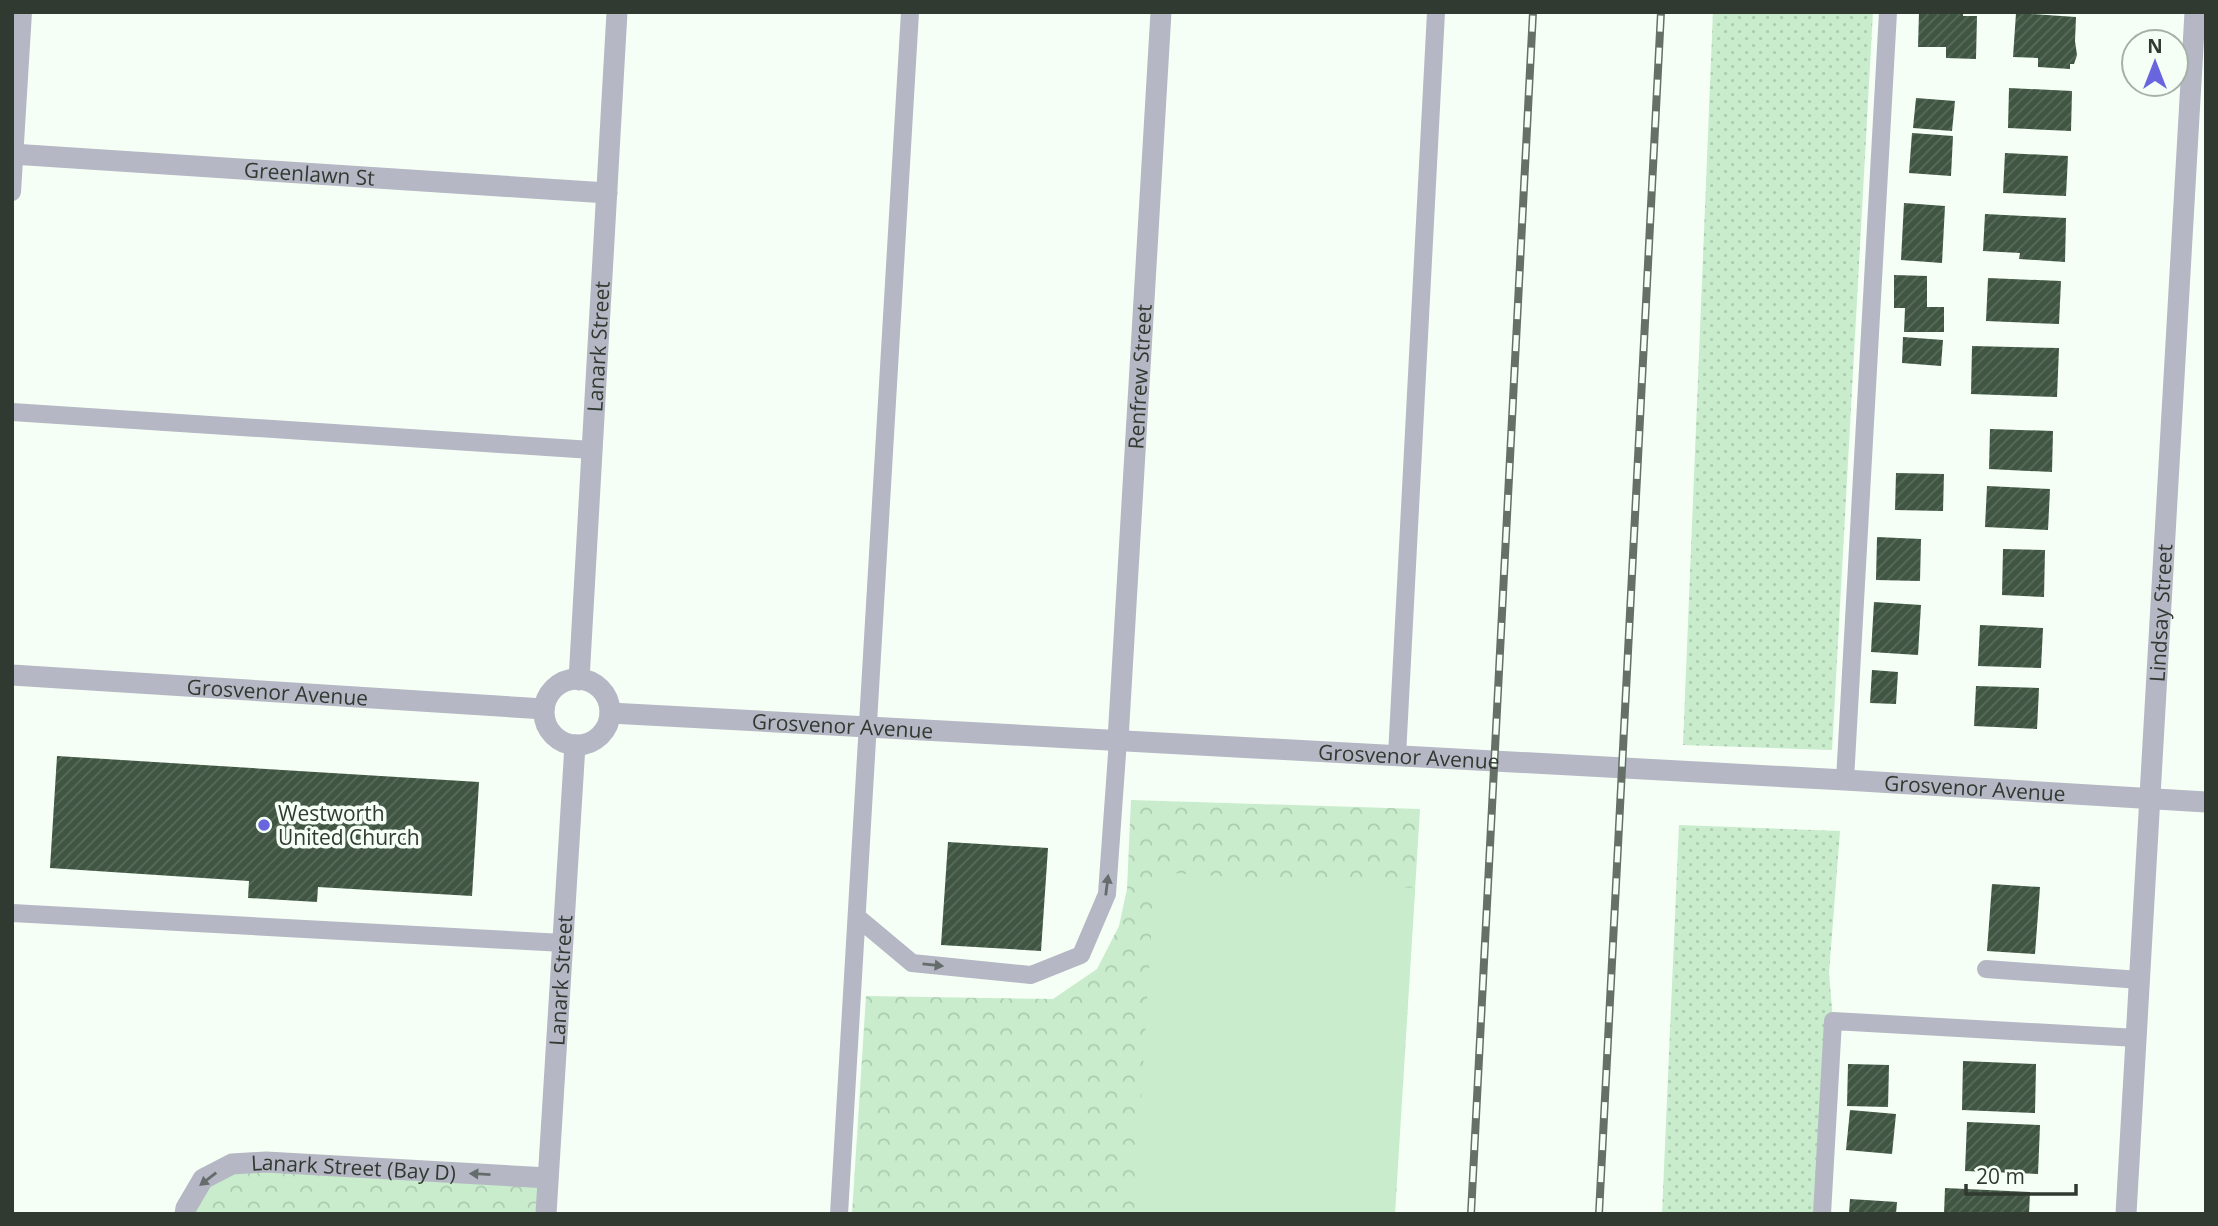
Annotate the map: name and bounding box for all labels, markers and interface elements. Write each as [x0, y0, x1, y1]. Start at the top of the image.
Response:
north arrow [2120, 28, 2190, 98]
text: N [2147, 33, 2163, 59]
street label: Greenlawn St [243, 155, 376, 192]
street label: Lanark Street [580, 280, 616, 413]
street label: Renfrew Street [1121, 303, 1158, 450]
street label: Lindsay Street [2143, 543, 2178, 683]
street label: Grosvenor Avenue [186, 672, 369, 712]
street label: Grosvenor Avenue [751, 707, 934, 745]
street label: Grosvenor Avenue [1317, 737, 1500, 775]
street label: Grosvenor Avenue [1883, 768, 2066, 807]
place label: Westworth United Church [278, 799, 420, 851]
marker: Westworth United Church [256, 817, 272, 833]
one-way arrow [1101, 874, 1112, 896]
street label: Lanark Street [542, 914, 578, 1047]
one-way arrow [922, 960, 944, 971]
street label: Lanark Street (Bay D) [250, 1148, 457, 1187]
scale bar [1966, 1152, 2076, 1196]
text: 20 m [1976, 1162, 2025, 1190]
one-way arrow [469, 1168, 491, 1179]
one-way arrow [199, 1172, 218, 1186]

